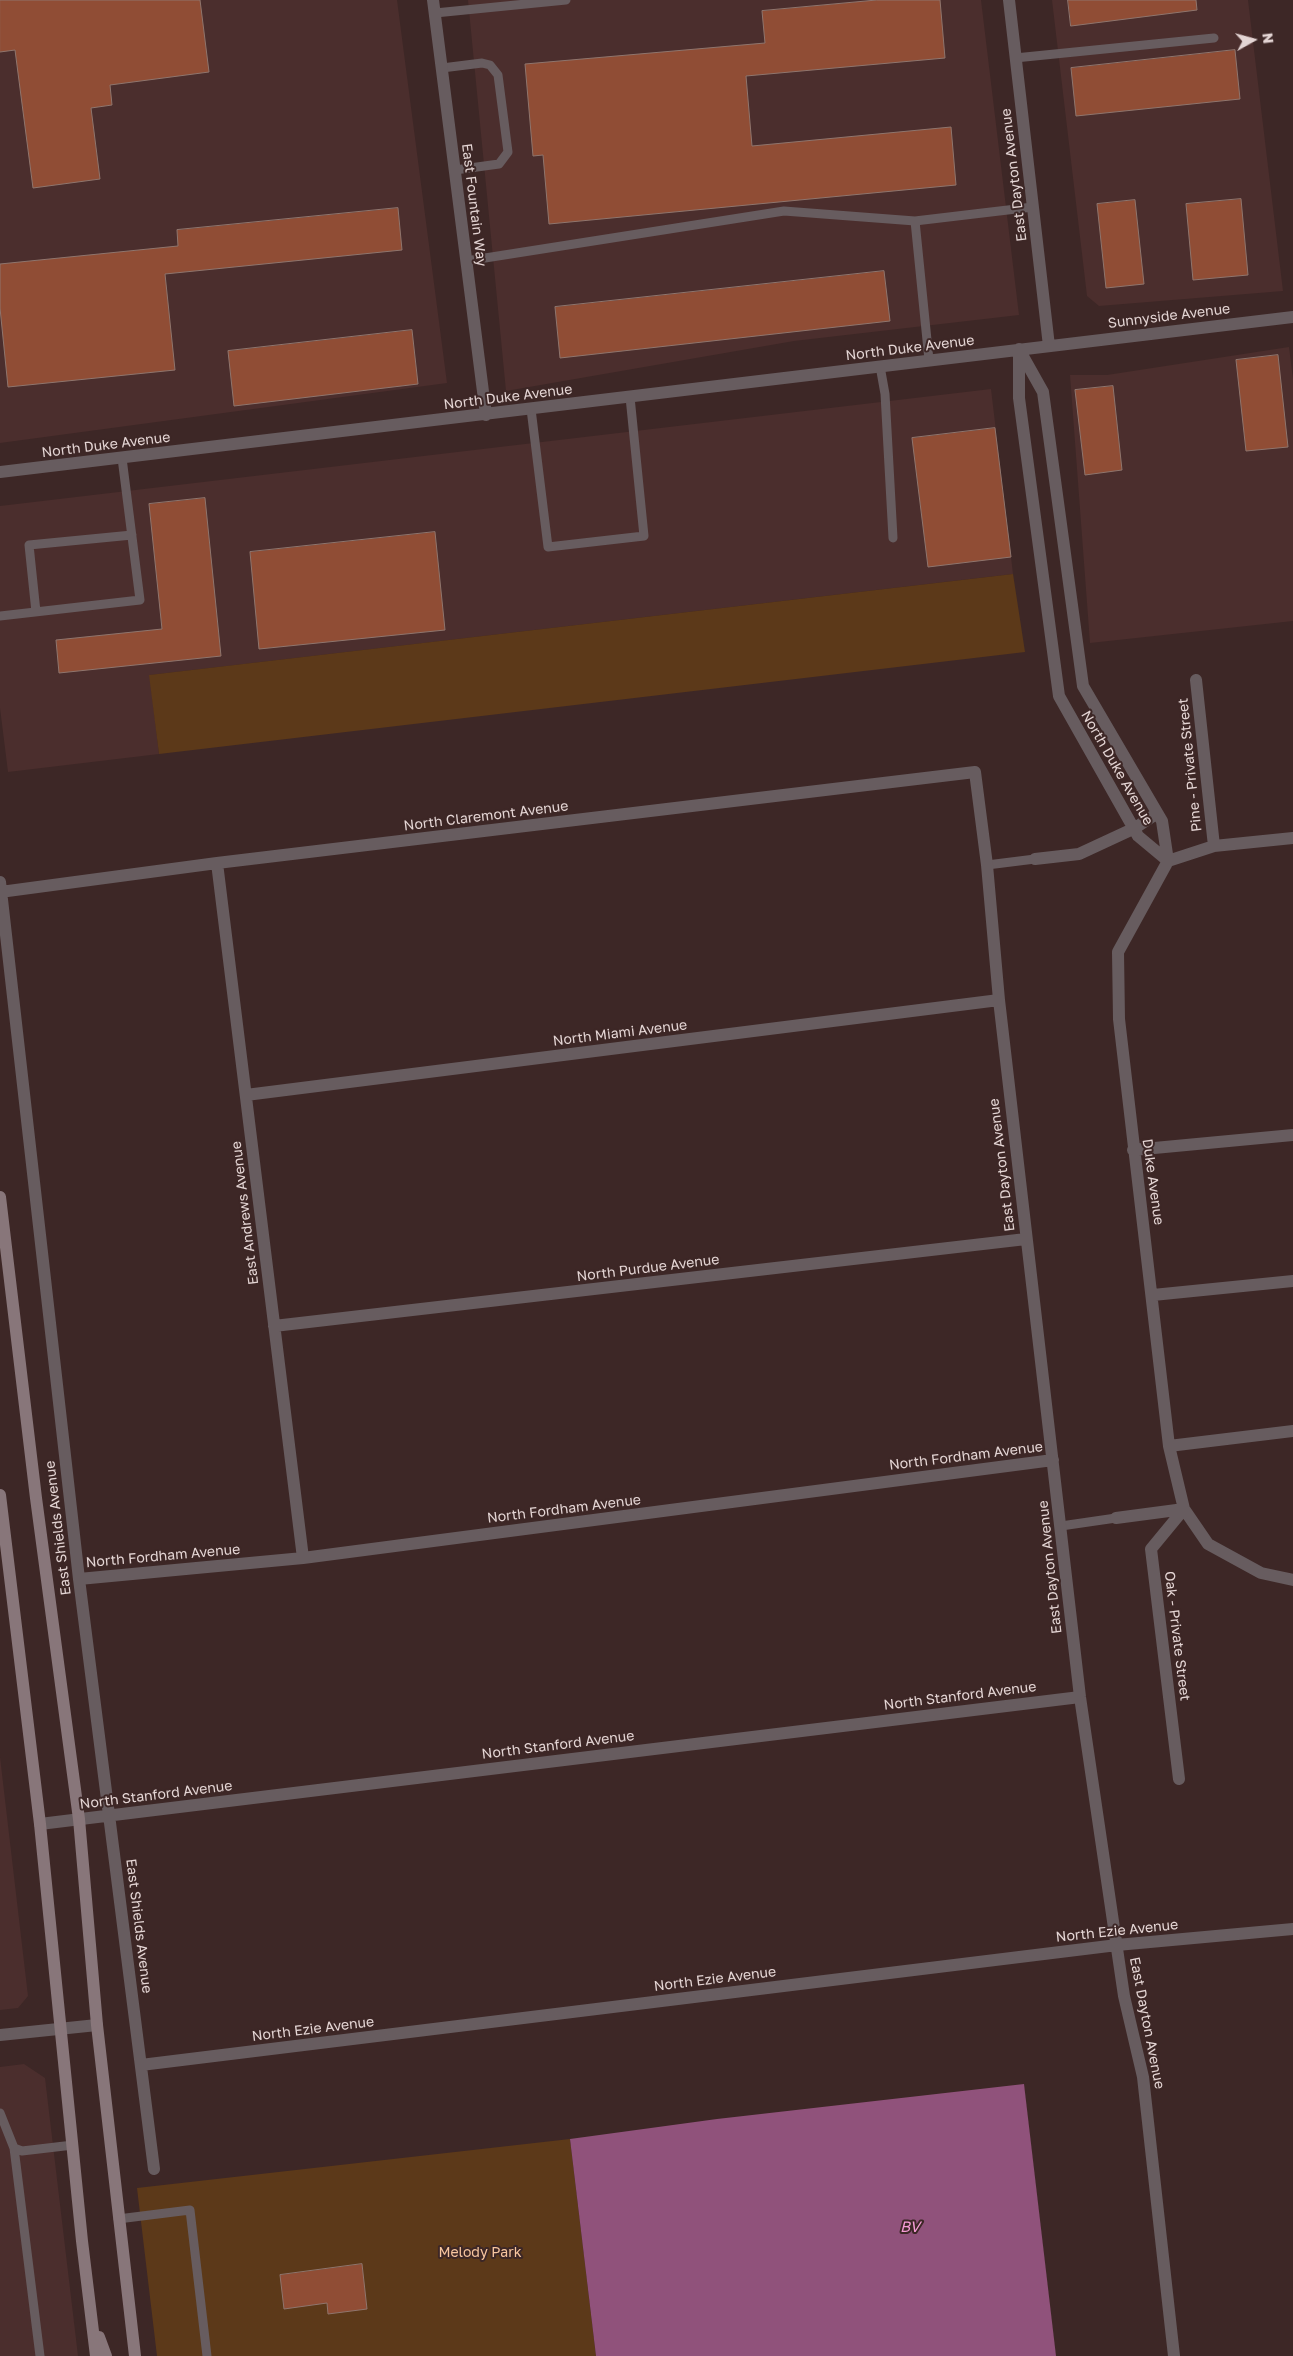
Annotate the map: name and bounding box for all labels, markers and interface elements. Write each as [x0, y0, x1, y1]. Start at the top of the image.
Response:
north arrow [1228, 15, 1278, 65]
text: N [1259, 32, 1277, 44]
street label: East Dayton Avenue [997, 107, 1031, 243]
street label: East Fountain Way [458, 142, 490, 268]
street label: Sunnyside Avenue [1107, 300, 1231, 332]
street label: North Duke Avenue [845, 332, 975, 364]
street label: North Duke Avenue [443, 381, 573, 413]
street label: North Duke Avenue [41, 429, 171, 461]
street label: Pine - Private Street [1175, 697, 1205, 833]
street label: North Duke Avenue [1077, 708, 1157, 828]
street label: North Claremont Avenue [403, 798, 569, 834]
street label: North Miami Avenue [552, 1016, 688, 1050]
street label: East Dayton Avenue [985, 1097, 1019, 1233]
street label: Duke Avenue [1139, 1138, 1167, 1226]
street label: East Andrews Avenue [228, 1140, 262, 1286]
street label: North Purdue Avenue [576, 1251, 720, 1285]
street label: North Fordham Avenue [888, 1438, 1044, 1474]
street label: East Shields Avenue [41, 1460, 75, 1596]
street label: North Fordham Avenue [486, 1491, 642, 1527]
street label: East Dayton Avenue [1035, 1499, 1065, 1635]
street label: North Fordham Avenue [85, 1541, 241, 1571]
street label: Oak - Private Street [1161, 1570, 1193, 1702]
street label: North Stanford Avenue [883, 1678, 1037, 1714]
street label: North Stanford Avenue [481, 1727, 635, 1763]
street label: North Stanford Avenue [79, 1777, 233, 1813]
street label: East Shields Avenue [122, 1858, 156, 1994]
street label: North Ezie Avenue [1055, 1916, 1179, 1946]
street label: East Dayton Avenue [1126, 1956, 1168, 2090]
street label: North Ezie Avenue [653, 1963, 777, 1995]
street label: North Ezie Avenue [251, 2013, 375, 2045]
water label: BV [900, 2218, 920, 2236]
park label: Melody Park [438, 2245, 522, 2261]

